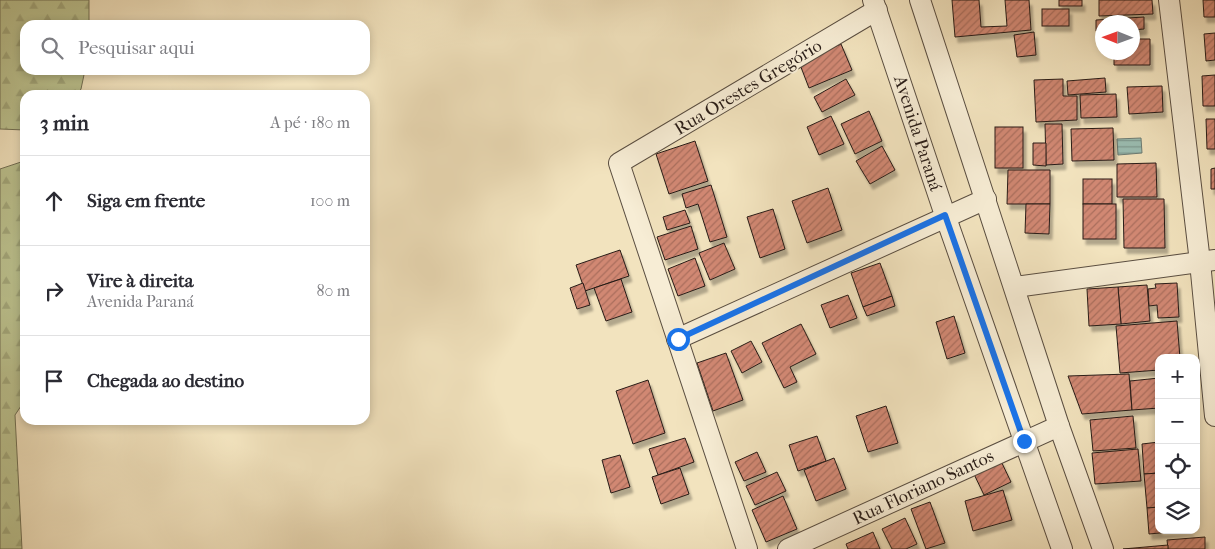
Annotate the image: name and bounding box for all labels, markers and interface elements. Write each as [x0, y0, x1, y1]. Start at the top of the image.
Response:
north arrow [1095, 15, 1140, 60]
search box [20, 20, 370, 75]
icon: search [38, 34, 66, 62]
street label: Rua Orestes Gregório [671, 35, 826, 140]
text: Pesquisar aqui [78, 37, 195, 59]
street label: Avenida Paraná [889, 72, 946, 194]
text: 3 min [40, 111, 89, 135]
text: A pé · 180 m [270, 113, 350, 132]
icon: ahead [40, 187, 68, 215]
text: Siga em frente [87, 190, 205, 212]
text: 100 m [310, 191, 350, 210]
text: Vire à direita [87, 270, 194, 292]
icon: right [40, 277, 68, 305]
text: 80 m [316, 281, 350, 300]
text: Avenida Paraná [87, 292, 194, 311]
route start [667, 328, 690, 351]
map controls [1155, 354, 1200, 534]
button: + [1155, 354, 1200, 399]
icon: arrive [40, 367, 68, 395]
text: Chegada ao destino [87, 370, 244, 392]
button: − [1155, 399, 1200, 444]
route end [1013, 430, 1036, 453]
button: locate [1155, 444, 1200, 489]
street label: Rua Floriano Santos [849, 445, 998, 529]
button: layers [1155, 489, 1200, 534]

